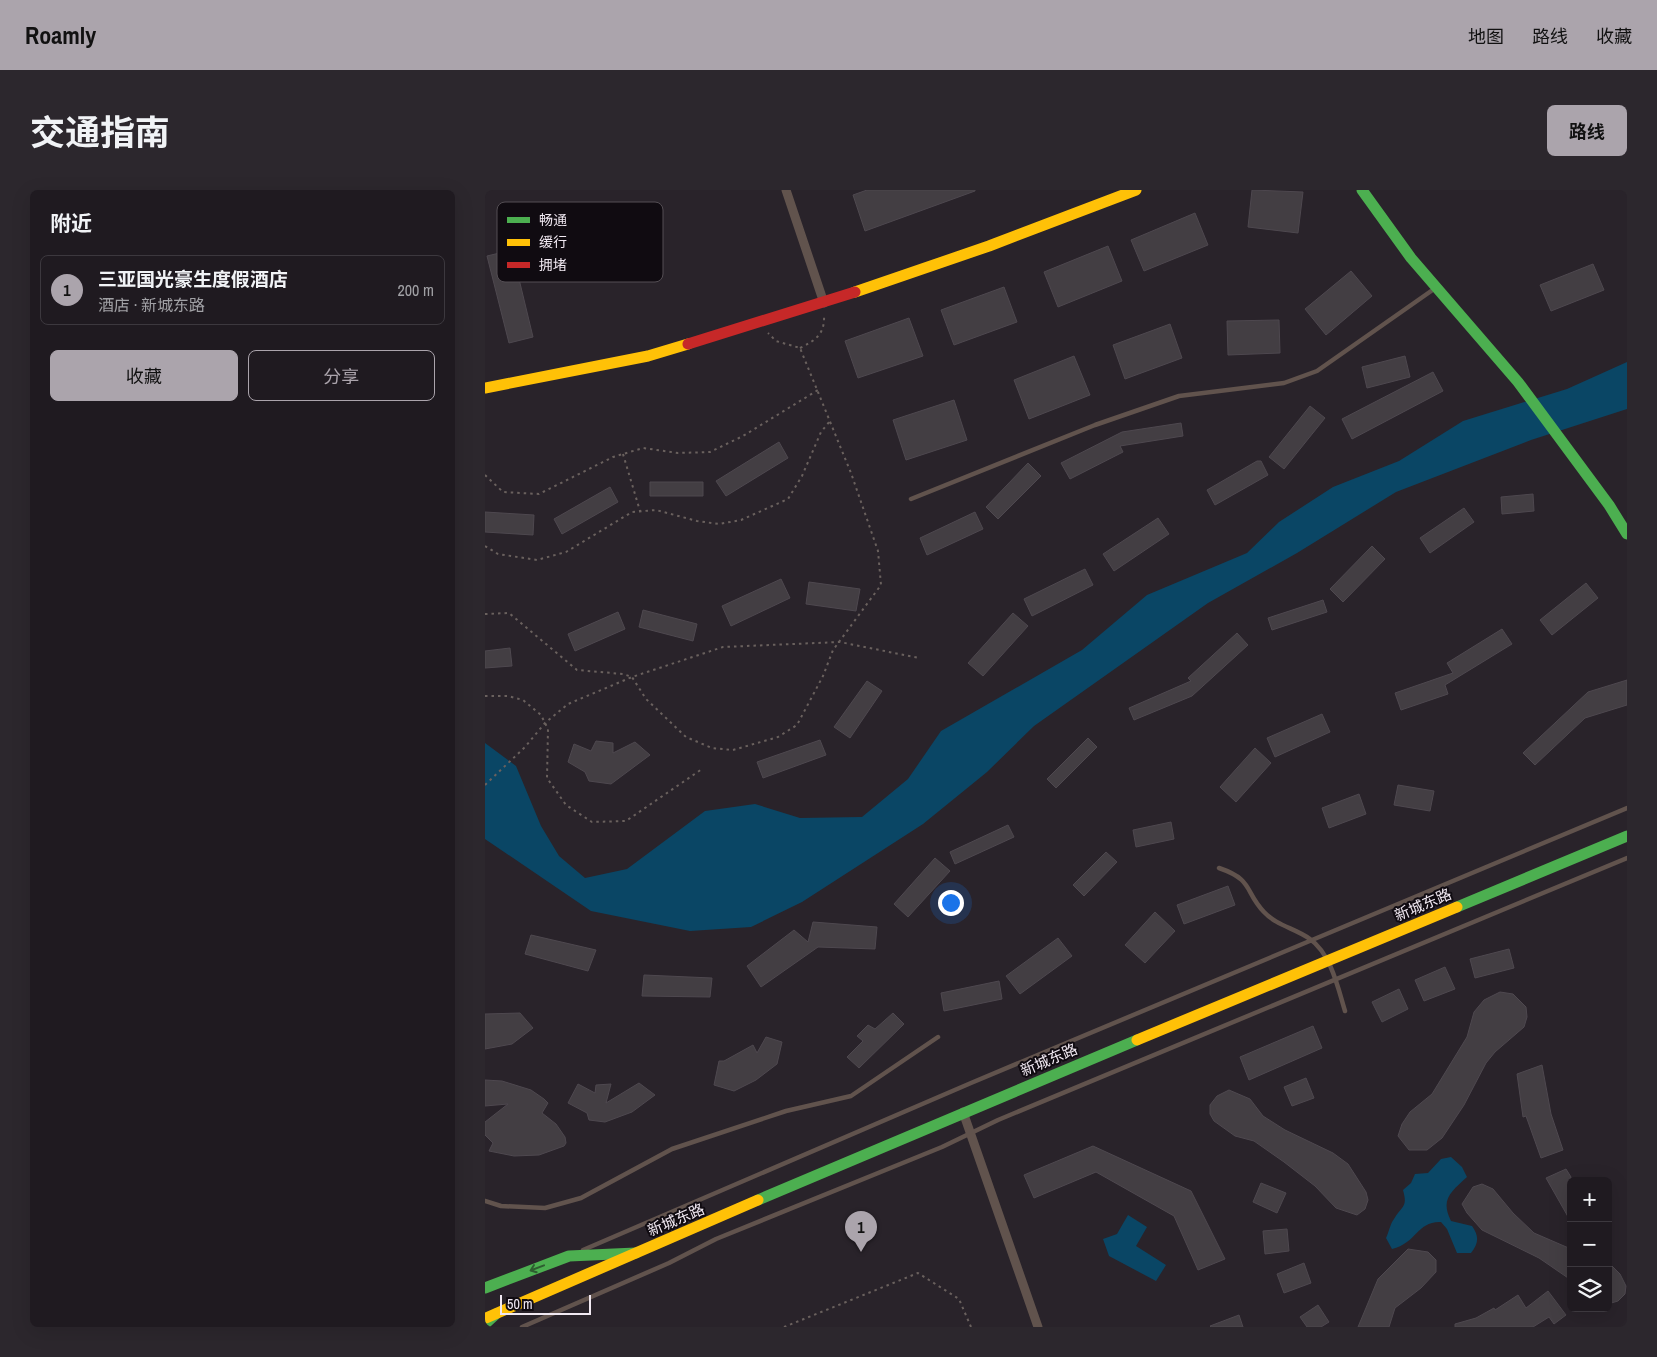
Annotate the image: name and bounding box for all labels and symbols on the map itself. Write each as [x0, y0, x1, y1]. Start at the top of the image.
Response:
legend [497, 202, 663, 282]
text: 畅通 [539, 211, 567, 229]
text: 缓行 [539, 233, 567, 251]
text: 拥堵 [539, 256, 567, 274]
street label: 新城东路 [1391, 883, 1455, 926]
your location [938, 890, 964, 916]
street label: 新城东路 [1017, 1038, 1081, 1081]
street label: 新城东路 [644, 1198, 708, 1241]
pin: 1 [845, 1211, 877, 1252]
one-way arrow [530, 1264, 545, 1273]
scale bar [500, 1292, 591, 1315]

